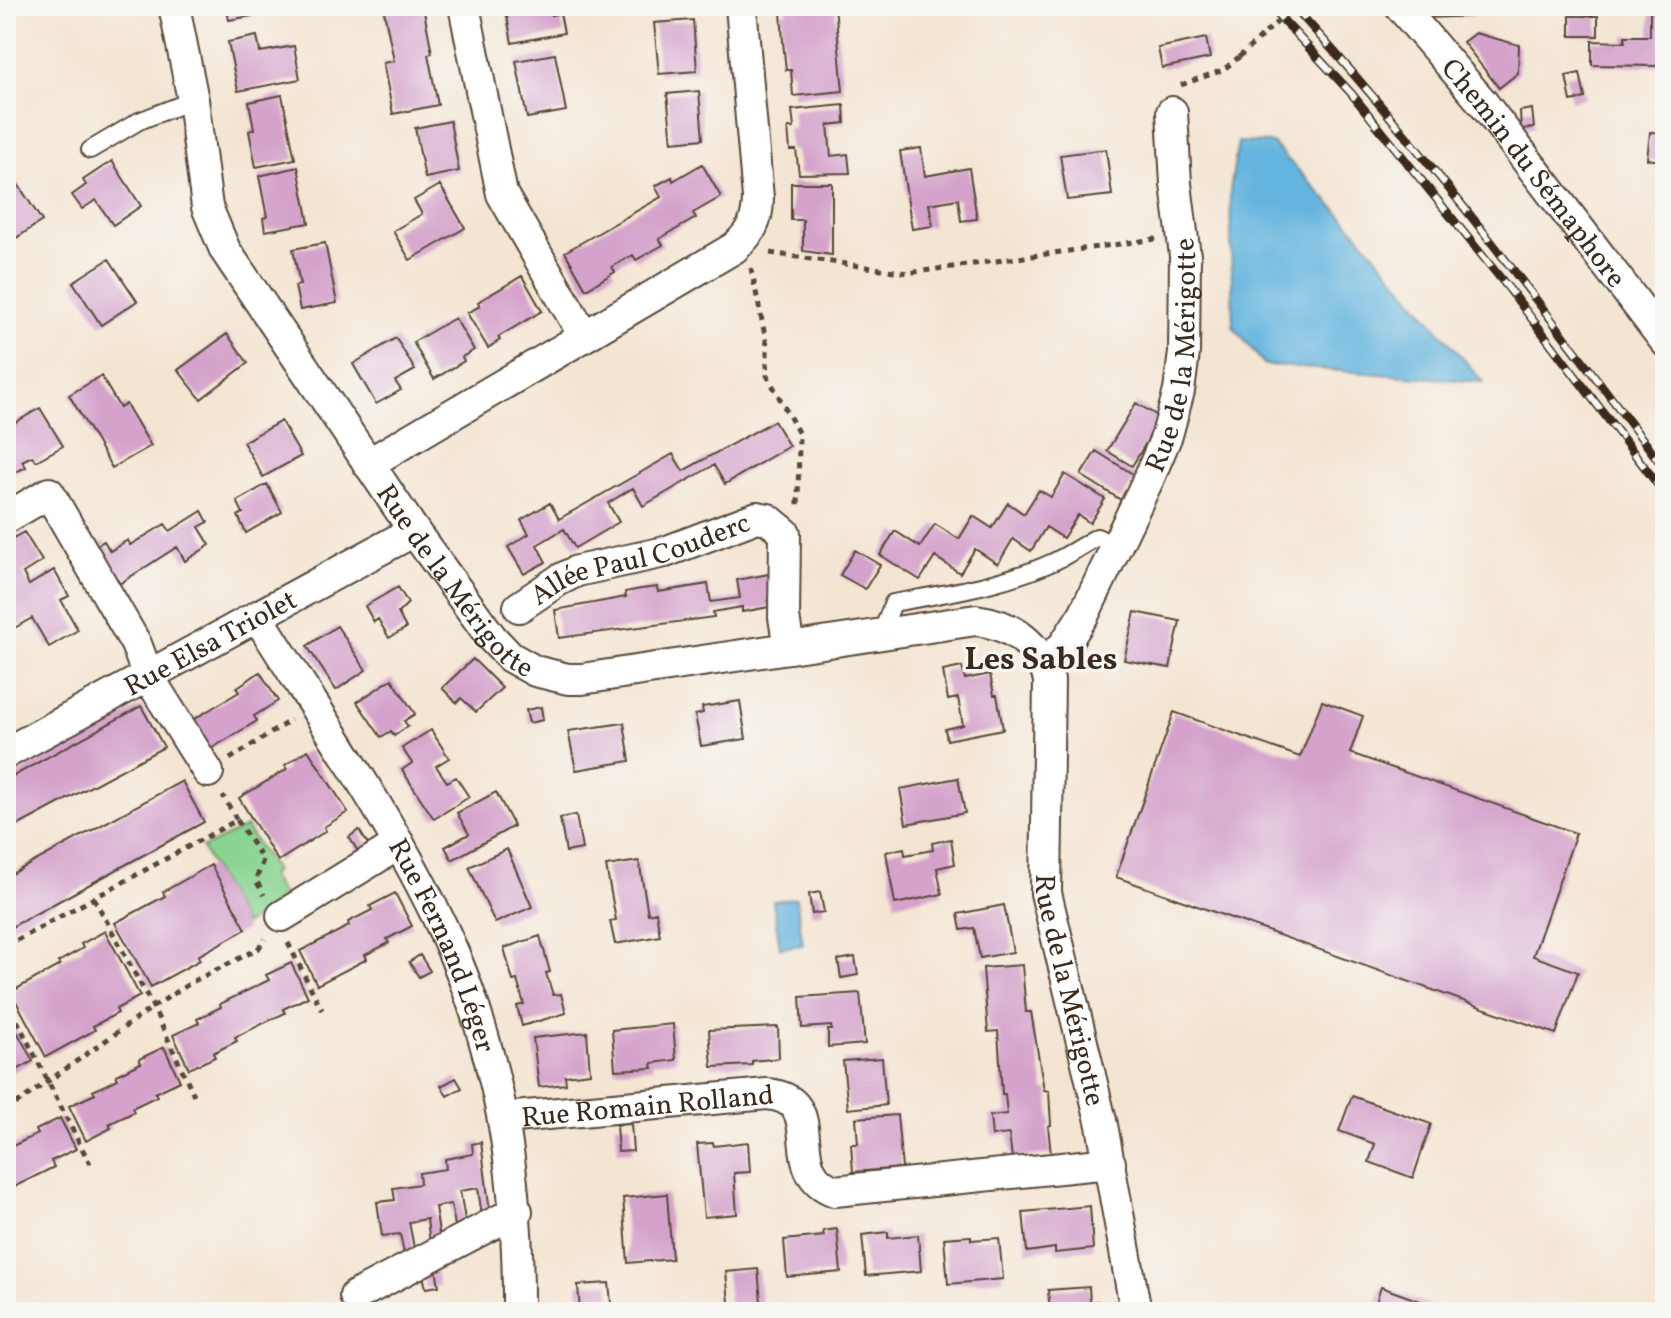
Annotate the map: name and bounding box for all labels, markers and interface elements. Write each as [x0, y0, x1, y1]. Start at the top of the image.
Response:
street label: Chemin du Sémaphore [1431, 51, 1634, 297]
street label: Rue de la Mérigotte [1137, 236, 1207, 479]
street label: Rue de la Mérigotte [366, 477, 540, 688]
street label: Allée Paul Couderc [523, 504, 756, 616]
street label: Rue Elsa Triolet [118, 581, 304, 707]
district label: Les Sables [964, 639, 1118, 683]
street label: Rue Fernand Léger [378, 832, 504, 1057]
street label: Rue de la Mérigotte [1024, 874, 1114, 1110]
street label: Rue Romain Rolland [520, 1076, 776, 1138]

